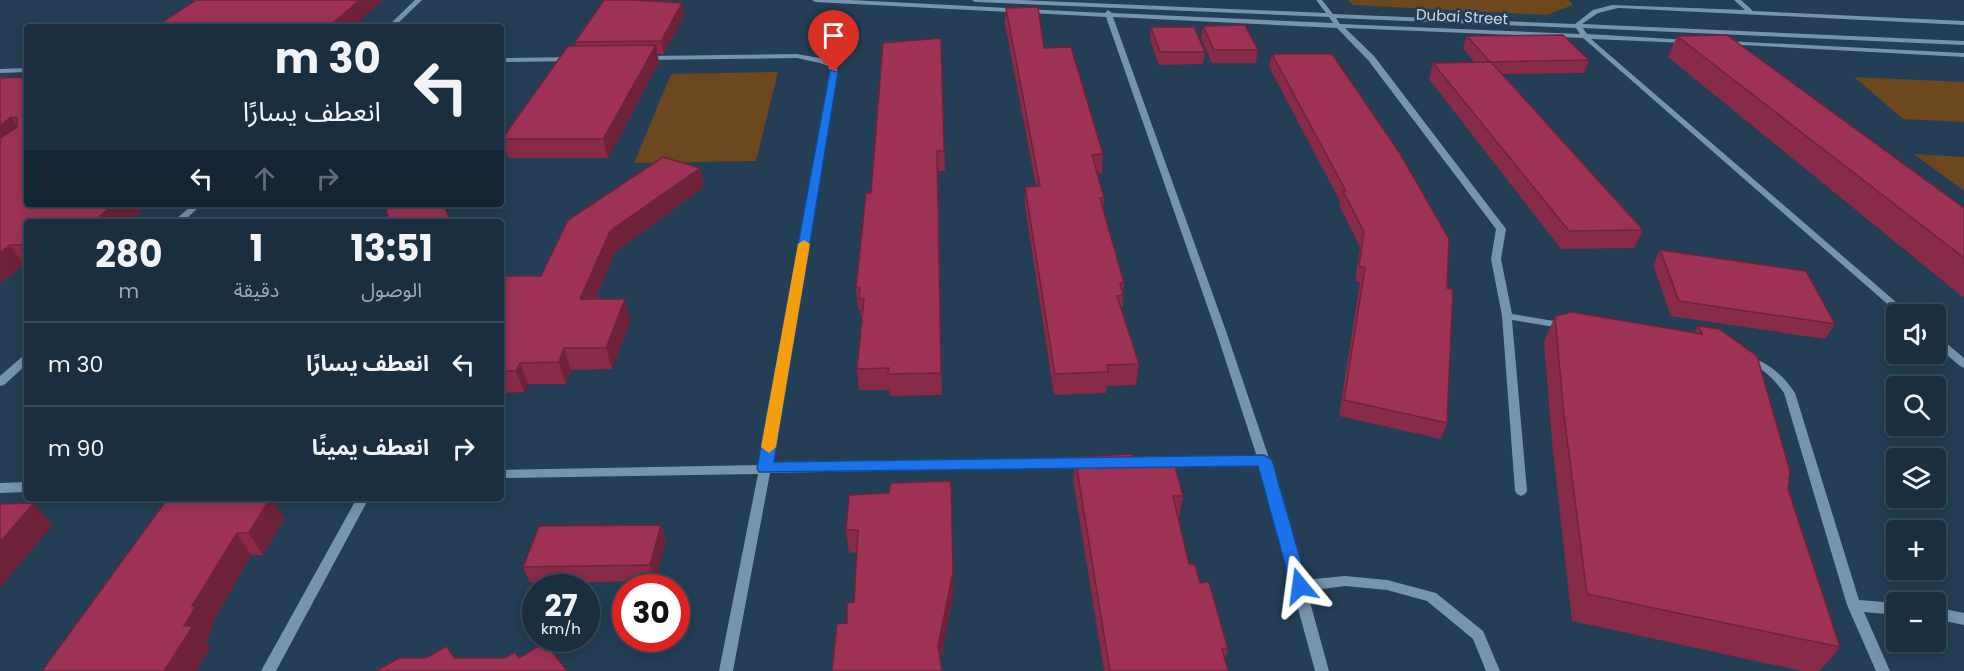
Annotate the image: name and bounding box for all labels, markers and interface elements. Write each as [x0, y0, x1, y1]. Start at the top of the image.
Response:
street label: Dubai Street [1415, 4, 1509, 29]
pin [808, 10, 859, 72]
icon: arrive [817, 19, 850, 52]
text: 30 m [275, 29, 381, 88]
icon: left [402, 48, 480, 126]
text: انعطف يسارًا [243, 93, 381, 130]
icon: left [185, 162, 218, 195]
icon: ahead [248, 162, 281, 195]
icon: right [311, 162, 344, 195]
text: 1 [250, 223, 263, 274]
text: 13:51 [350, 223, 433, 274]
text: 280 [95, 229, 163, 280]
text: دقيقة [234, 276, 279, 304]
text: الوصول [361, 276, 422, 304]
text: m [119, 277, 139, 305]
map controls [1886, 304, 1946, 652]
button: sound [1886, 304, 1946, 364]
text: انعطف يسارًا [306, 348, 429, 379]
icon: left [447, 348, 480, 381]
text: 30 m [48, 349, 103, 380]
button: search [1886, 376, 1946, 436]
text: انعطف يمينًا [312, 432, 429, 463]
icon: right [447, 432, 480, 465]
text: 90 m [48, 433, 104, 464]
button: layers [1886, 448, 1946, 508]
button: + [1886, 520, 1946, 580]
position arrow [1268, 554, 1332, 618]
speed limit sign: 30 [612, 574, 690, 652]
text: 27 [544, 584, 578, 627]
button: − [1886, 592, 1946, 652]
text: km/h [541, 618, 581, 639]

